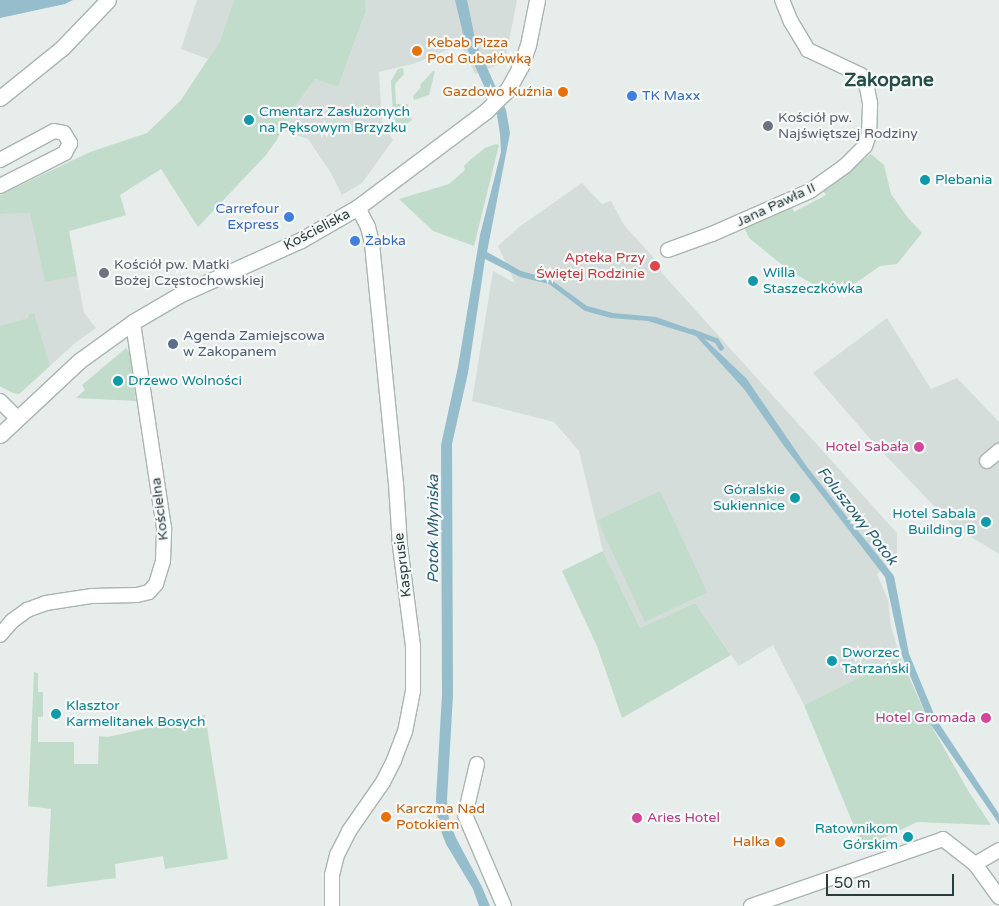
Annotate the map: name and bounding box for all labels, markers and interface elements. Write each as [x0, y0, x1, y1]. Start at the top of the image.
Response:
place label: Kebab Pizza Pod Gubałówką [427, 35, 531, 68]
marker: Kebab Pizza Pod Gubałówką [411, 45, 423, 57]
district label: Zakopane [844, 70, 934, 92]
place label: Gazdowo Kuźnia [442, 84, 553, 100]
marker: Gazdowo Kuźnia [557, 86, 569, 98]
place label: TK Maxx [642, 88, 700, 104]
marker: TK Maxx [626, 90, 638, 102]
place label: Cmentarz Zasłużonych na Pęksowym Brzyzku [259, 104, 410, 136]
place label: Kościół pw. Najświętszej Rodziny [778, 110, 918, 142]
marker: Cmentarz Zasłużonych na Pęksowym Brzyzku [243, 114, 255, 126]
marker: Kościół pw. Najświętszej Rodziny [762, 120, 774, 132]
place label: Plebania [935, 172, 992, 188]
marker: Plebania [919, 174, 931, 186]
street label: Jana Pawła II [734, 179, 818, 231]
place label: Carrefour Express [216, 201, 279, 233]
street label: Kościeliska [281, 206, 353, 254]
marker: Carrefour Express [283, 211, 295, 223]
place label: Żabka [365, 233, 406, 249]
marker: Żabka [349, 235, 361, 247]
place label: Apteka Przy Świętej Rodzinie [536, 250, 645, 282]
place label: Kościół pw. Matki Bożej Częstochowskiej [114, 257, 264, 290]
marker: Apteka Przy Świętej Rodzinie [649, 260, 661, 272]
place label: Willa Staszeczkówka [763, 265, 863, 298]
marker: Kościół pw. Matki Bożej Częstochowskiej [98, 267, 110, 279]
marker: Willa Staszeczkówka [747, 275, 759, 287]
place label: Agenda Zamiejscowa w Zakopanem [183, 328, 325, 361]
marker: Agenda Zamiejscowa w Zakopanem [167, 338, 179, 350]
place label: Drzewo Wolności [128, 373, 242, 389]
marker: Drzewo Wolności [112, 375, 124, 387]
place label: Hotel Sabała [825, 439, 909, 455]
marker: Hotel Sabała [913, 441, 925, 453]
water label: Foluszowy Potok [813, 463, 901, 569]
water label: Potok Młyniska [425, 475, 443, 583]
street label: Kościelna [148, 477, 172, 541]
place label: Góralskie Sukiennice [713, 482, 785, 514]
marker: Góralskie Sukiennice [789, 492, 801, 504]
place label: Hotel Sabala Building B [892, 506, 976, 538]
marker: Hotel Sabala Building B [980, 516, 992, 528]
street label: Kasprusie [391, 532, 415, 598]
place label: Dworzec Tatrzański [842, 645, 909, 678]
marker: Dworzec Tatrzański [826, 655, 838, 667]
place label: Klasztor Karmelitanek Bosych [66, 698, 206, 730]
marker: Klasztor Karmelitanek Bosych [50, 708, 62, 720]
place label: Hotel Gromada [875, 710, 976, 726]
marker: Hotel Gromada [980, 712, 992, 724]
place label: Karczma Nad Potokiem [396, 801, 485, 834]
place label: Aries Hotel [647, 810, 720, 826]
marker: Karczma Nad Potokiem [380, 811, 392, 823]
marker: Aries Hotel [631, 812, 643, 824]
place label: Ratownikom Górskim [815, 821, 898, 854]
marker: Ratownikom Górskim [902, 831, 914, 843]
place label: Halka [733, 834, 770, 850]
marker: Halka [774, 836, 786, 848]
scale bar [829, 864, 956, 896]
text: 50 m [834, 874, 871, 892]

